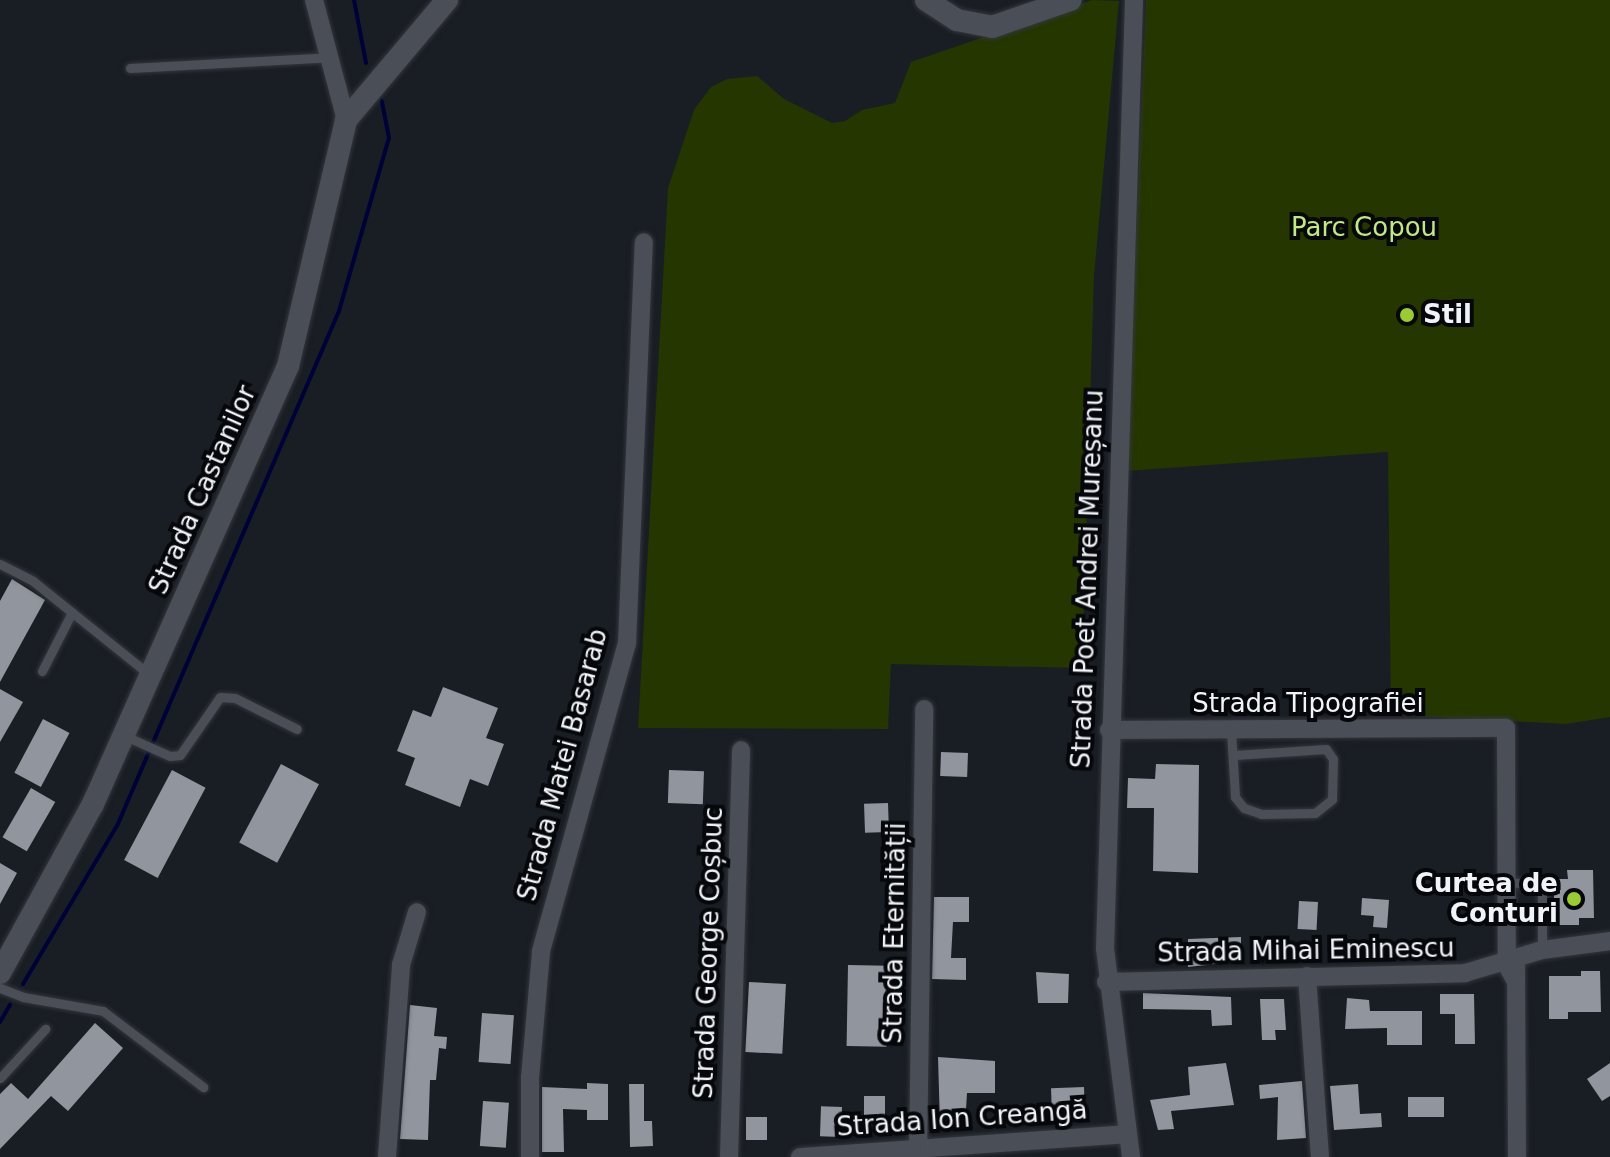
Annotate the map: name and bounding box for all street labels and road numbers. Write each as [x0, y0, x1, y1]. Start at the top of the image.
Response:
street label: Strada Castanilor [143, 381, 263, 599]
street label: Strada Poet Andrei Mureșanu [1066, 389, 1110, 769]
street label: Strada Matei Basarab [512, 626, 614, 904]
street label: Strada Tipografiei [1192, 688, 1424, 720]
street label: Strada George Coșbuc [688, 807, 730, 1099]
street label: Strada Eternității [877, 822, 913, 1044]
street label: Strada Mihai Eminescu [1157, 933, 1455, 969]
street label: Strada Ion Creangă [835, 1095, 1089, 1143]

